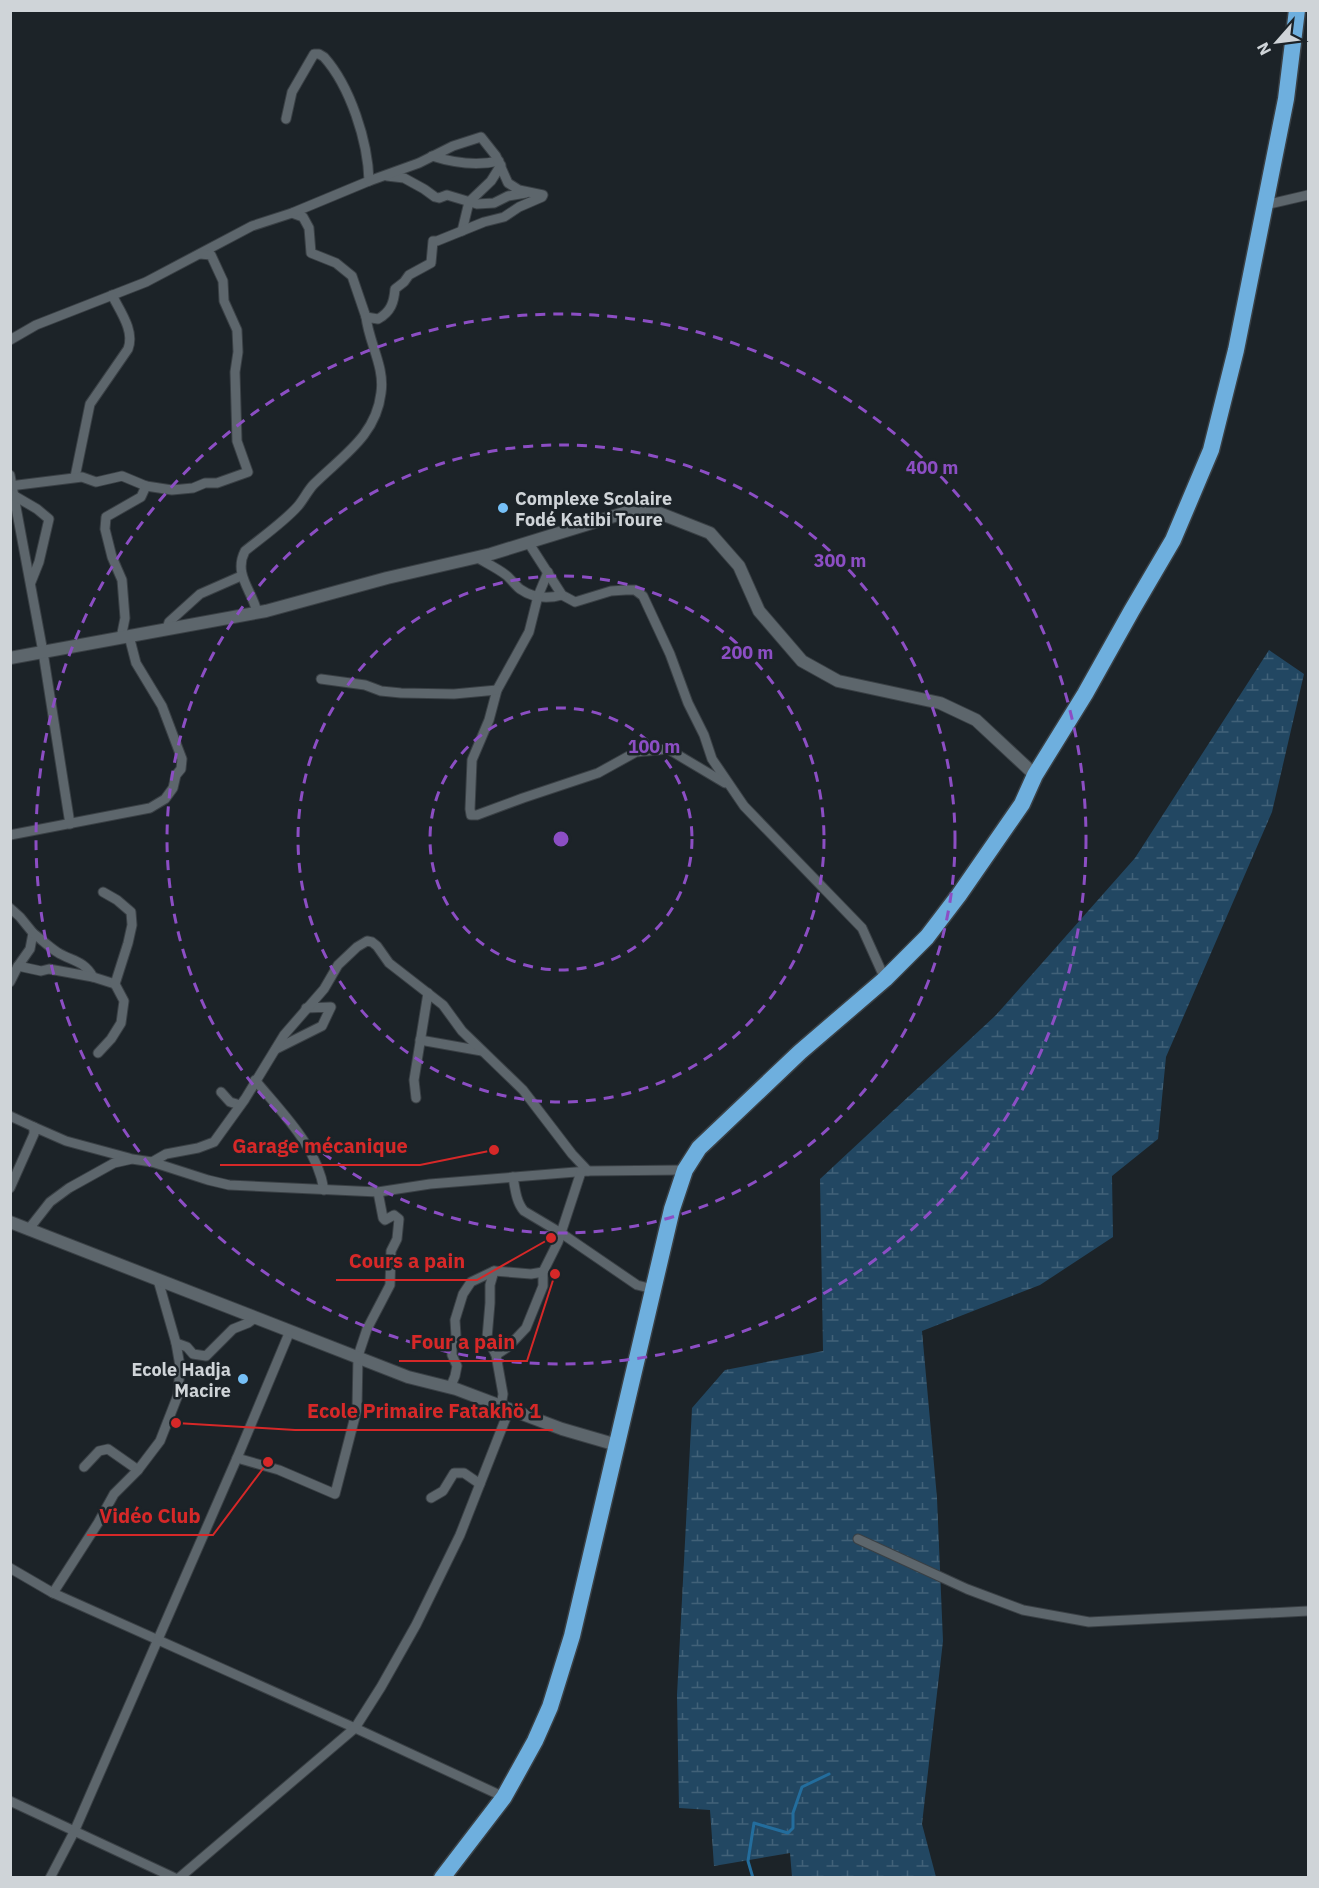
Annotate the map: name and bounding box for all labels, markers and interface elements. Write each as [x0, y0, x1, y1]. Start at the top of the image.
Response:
north arrow [1247, 12, 1307, 72]
text: N [1252, 39, 1275, 59]
text: 400 m [906, 456, 958, 479]
place label: Complexe Scolaire Fodé Katibi Toure [515, 487, 672, 531]
marker: Complexe Scolaire Fodé Katibi Toure [496, 501, 510, 515]
text: 300 m [814, 549, 866, 572]
text: 200 m [721, 641, 773, 664]
text: 100 m [628, 735, 680, 758]
centre of rings [551, 829, 571, 849]
callout: Garage mécanique [220, 1127, 420, 1165]
text: Garage mécanique [232, 1132, 408, 1159]
callout: Cours a pain [336, 1242, 477, 1280]
text: Cours a pain [349, 1247, 465, 1274]
callout: Four a pain [399, 1323, 527, 1361]
text: Four a pain [411, 1328, 515, 1355]
place label: Ecole Hadja Macire [131, 1358, 231, 1402]
marker: Ecole Hadja Macire [236, 1372, 250, 1386]
callout: Ecole Primaire Fatakhö 1 [295, 1392, 553, 1430]
text: Ecole Primaire Fatakhö 1 [307, 1397, 541, 1424]
callout: Vidéo Club [87, 1497, 213, 1535]
text: Vidéo Club [99, 1502, 201, 1529]

